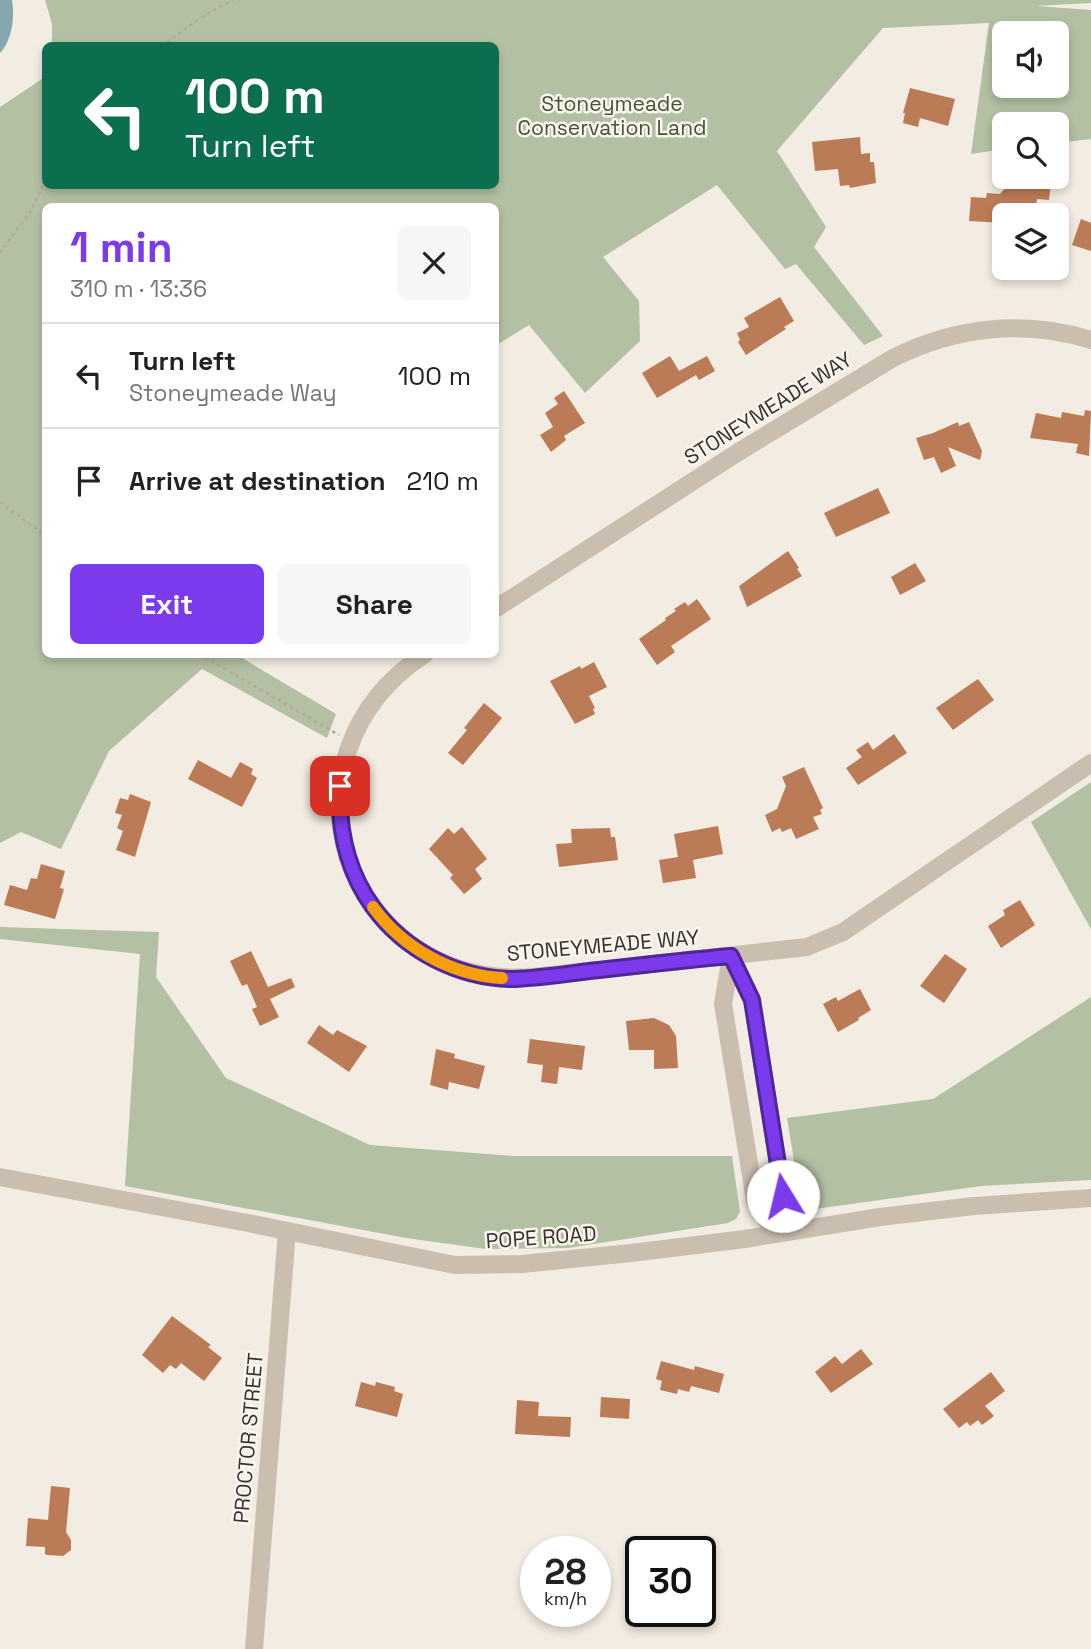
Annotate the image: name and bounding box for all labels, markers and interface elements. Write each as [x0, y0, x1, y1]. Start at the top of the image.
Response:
map controls [992, 21, 1069, 280]
button: sound [992, 21, 1069, 98]
text: 100 m [185, 65, 325, 127]
icon: left [70, 70, 161, 161]
park label: Stoneymeade Conservation Land [517, 90, 707, 141]
button: search [992, 112, 1069, 189]
text: Turn left [185, 126, 315, 166]
button: layers [992, 203, 1069, 280]
text: 1 min [70, 221, 173, 274]
button: close [397, 226, 471, 300]
text: 310 m · 13:36 [70, 274, 207, 304]
text: Turn left [129, 344, 236, 378]
street label: STONEYMEADE WAY [679, 345, 857, 471]
icon: left [70, 357, 108, 395]
text: 100 m [398, 359, 471, 393]
text: Stoneymeade Way [129, 378, 337, 408]
icon: arrive [70, 462, 108, 500]
text: Arrive at destination [129, 464, 386, 498]
text: 210 m [407, 464, 479, 498]
button: Exit [70, 564, 264, 644]
button: Share [278, 564, 471, 644]
pin [310, 756, 370, 816]
icon: arrive [321, 767, 359, 805]
street label: STONEYMEADE WAY [506, 923, 701, 967]
position arrow [746, 1159, 820, 1233]
street label: POPE ROAD [485, 1220, 597, 1254]
street label: PROCTOR STREET [227, 1352, 269, 1524]
speed limit sign: 30 [625, 1536, 716, 1627]
text: 28 [545, 1550, 586, 1594]
text: km/h [544, 1587, 587, 1610]

